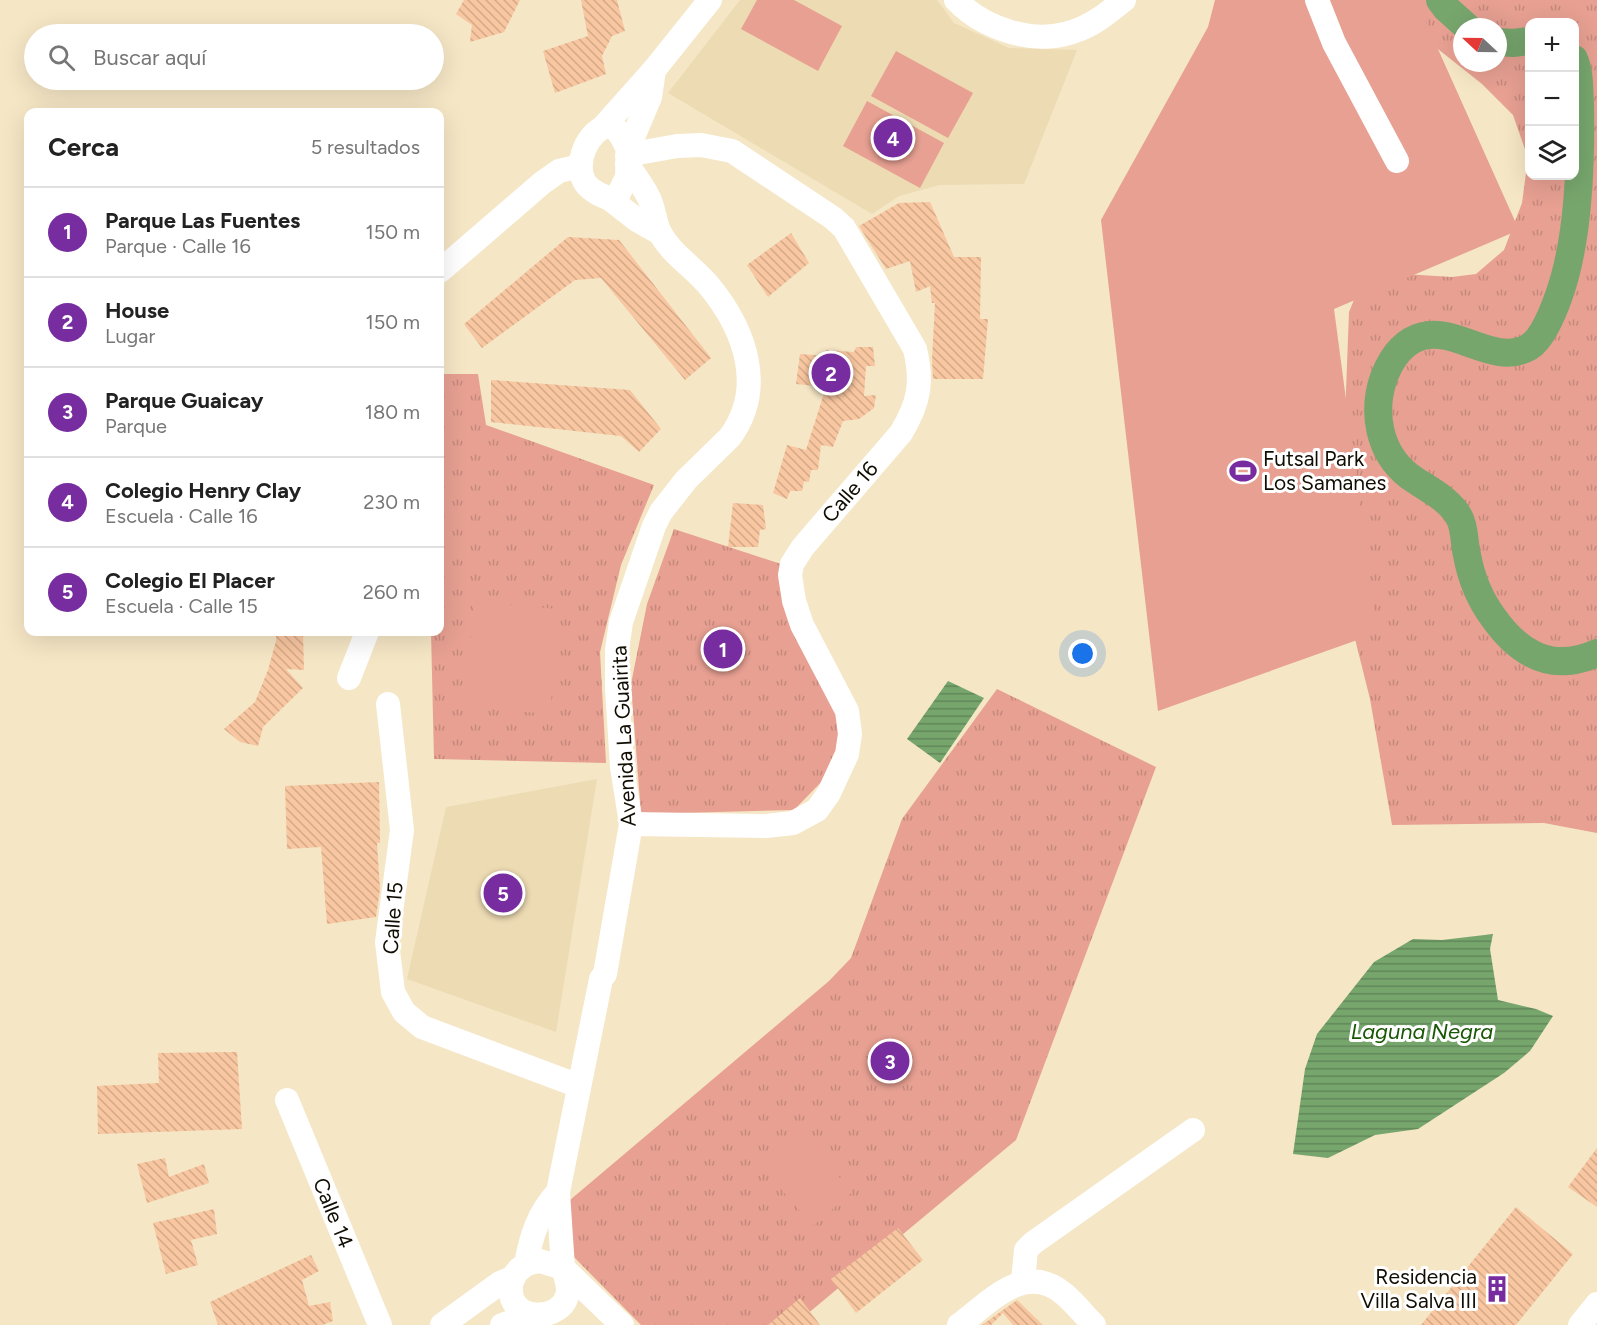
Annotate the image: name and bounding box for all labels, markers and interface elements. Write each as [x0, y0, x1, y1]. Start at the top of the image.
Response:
north arrow [1453, 18, 1507, 72]
map controls [1525, 18, 1579, 180]
button: + [1525, 18, 1579, 72]
search box [24, 24, 444, 90]
icon: search [45, 41, 78, 74]
text: Buscar aquí [93, 44, 206, 71]
button: − [1525, 72, 1579, 126]
pin: 4 [874, 116, 912, 160]
button: layers [1525, 126, 1579, 180]
text: Cerca [48, 131, 119, 163]
text: 5 resultados [311, 135, 420, 159]
text: Parque Las Fuentes [105, 207, 300, 234]
text: 1 [63, 220, 72, 244]
text: 150 m [365, 220, 420, 244]
text: Parque · Calle 16 [105, 234, 251, 258]
text: House [105, 297, 169, 324]
text: 2 [62, 310, 73, 334]
text: 150 m [365, 310, 420, 334]
text: Lugar [105, 324, 155, 348]
pin: 2 [812, 350, 850, 395]
text: Parque Guaicay [105, 387, 264, 414]
text: 3 [62, 400, 73, 424]
text: 180 m [365, 400, 420, 424]
text: Parque [105, 414, 167, 438]
place label: Futsal Park Los Samanes [1263, 446, 1386, 495]
street label: Calle 16 [816, 456, 883, 527]
sports icon: Futsal Park Los Samanes [1228, 456, 1258, 486]
text: Colegio Henry Clay [105, 477, 301, 504]
text: 4 [61, 490, 74, 514]
text: 230 m [363, 490, 420, 514]
text: Escuela · Calle 16 [105, 504, 257, 528]
text: Colegio El Placer [105, 567, 275, 594]
text: 5 [62, 580, 73, 604]
text: 260 m [363, 580, 420, 604]
text: Escuela · Calle 15 [105, 594, 258, 618]
pin: 1 [704, 626, 742, 672]
your location [1068, 639, 1097, 668]
street label: Avenida La Guairita [606, 645, 641, 827]
pin: 5 [484, 870, 522, 916]
street label: Calle 15 [378, 881, 407, 955]
water label: Laguna Negra [1351, 1018, 1493, 1045]
pin: 3 [870, 1038, 910, 1084]
street label: Calle 14 [308, 1174, 359, 1252]
place label: Residencia Villa Salva III [1361, 1264, 1477, 1313]
building icon: Residencia Villa Salva III [1482, 1274, 1512, 1304]

